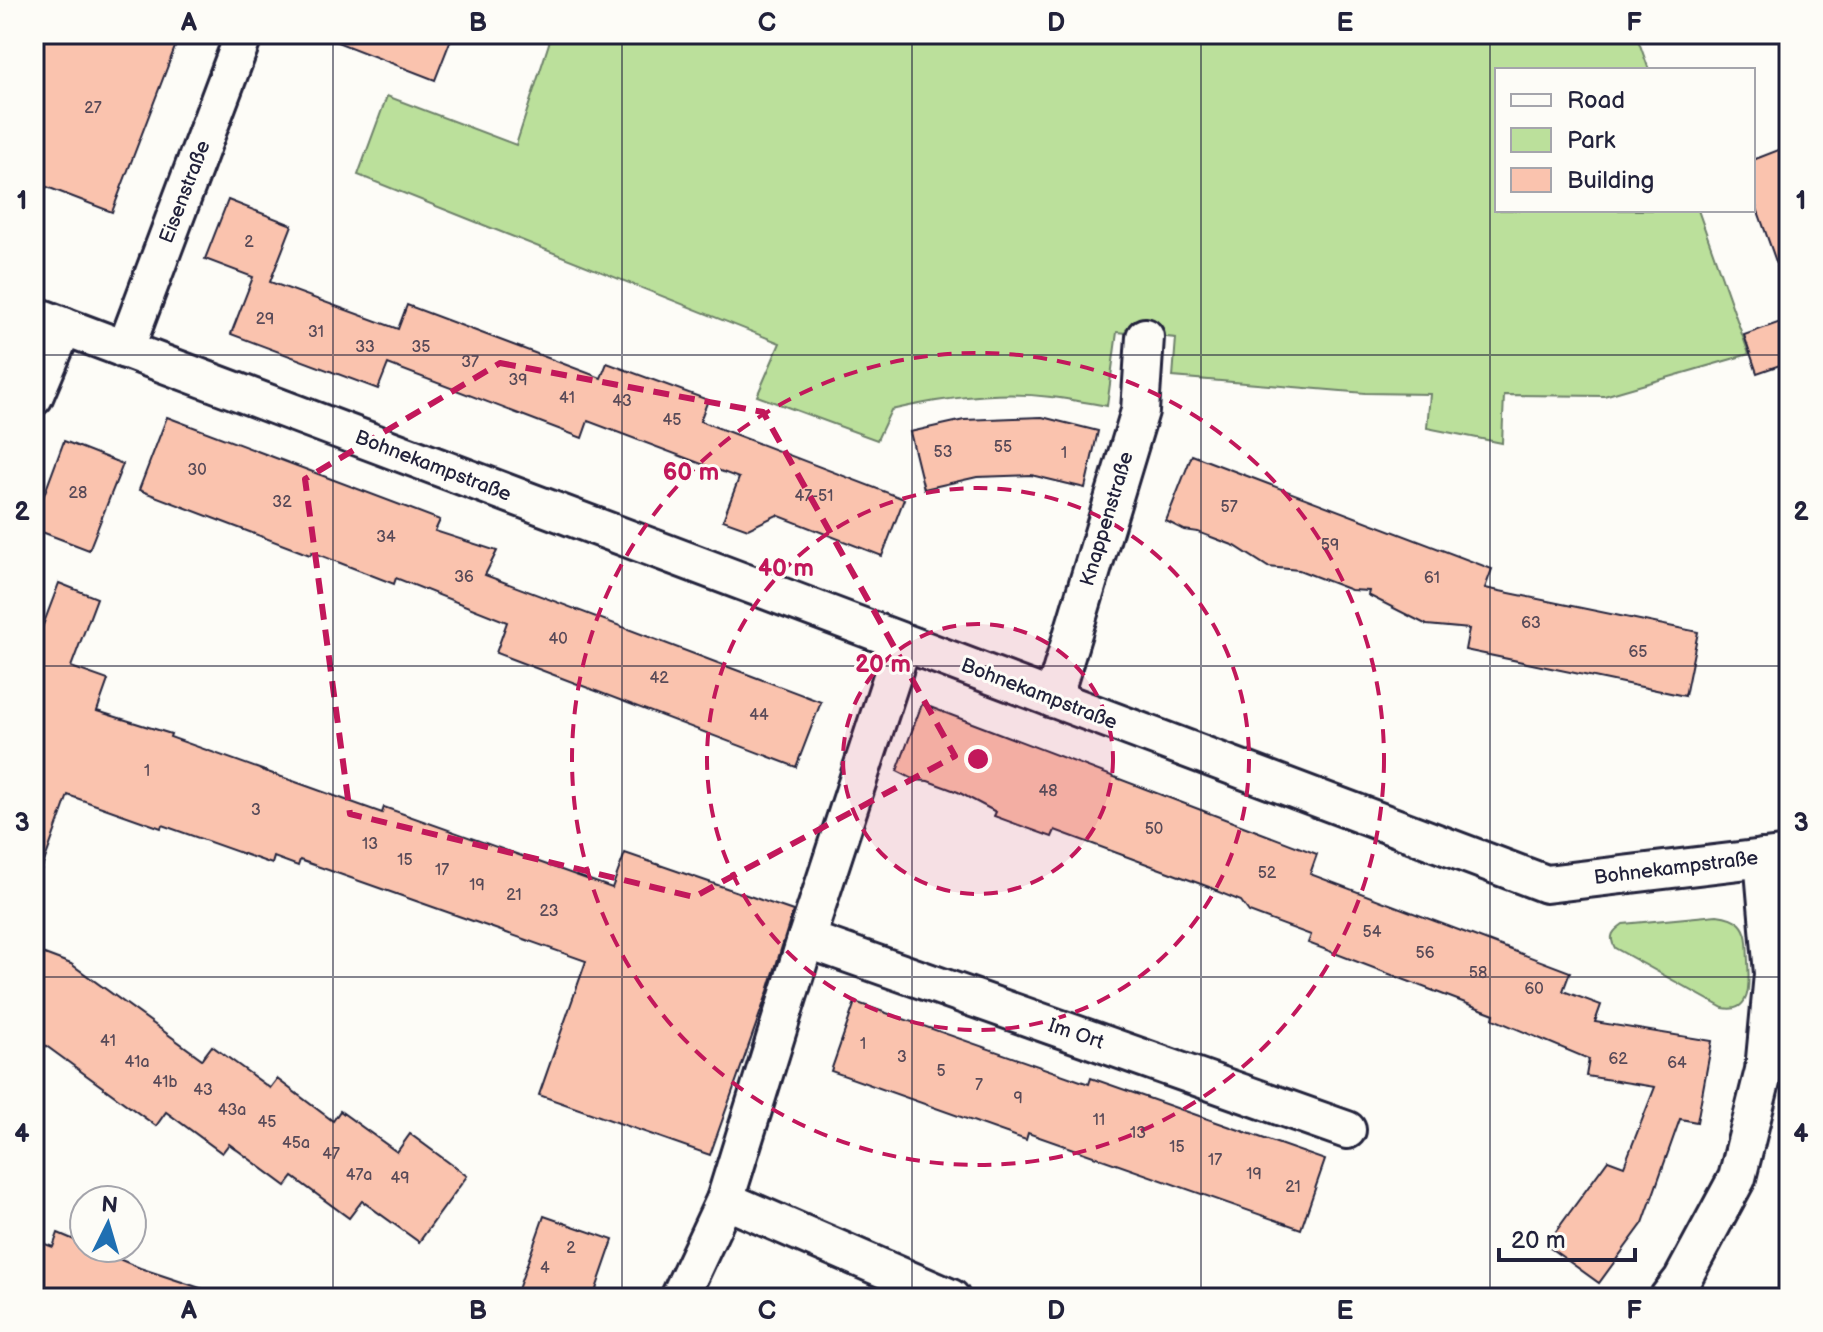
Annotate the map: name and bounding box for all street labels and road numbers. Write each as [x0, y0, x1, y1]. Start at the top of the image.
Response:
street label: Eisenstraße [154, 137, 216, 247]
street label: Bohnekampstraße [351, 425, 515, 507]
street label: Knappenstraße [1075, 449, 1139, 589]
street label: Bohnekampstraße [957, 653, 1121, 735]
street label: Bohnekampstraße [1592, 846, 1760, 890]
street label: Im Ort [1045, 1013, 1107, 1055]

